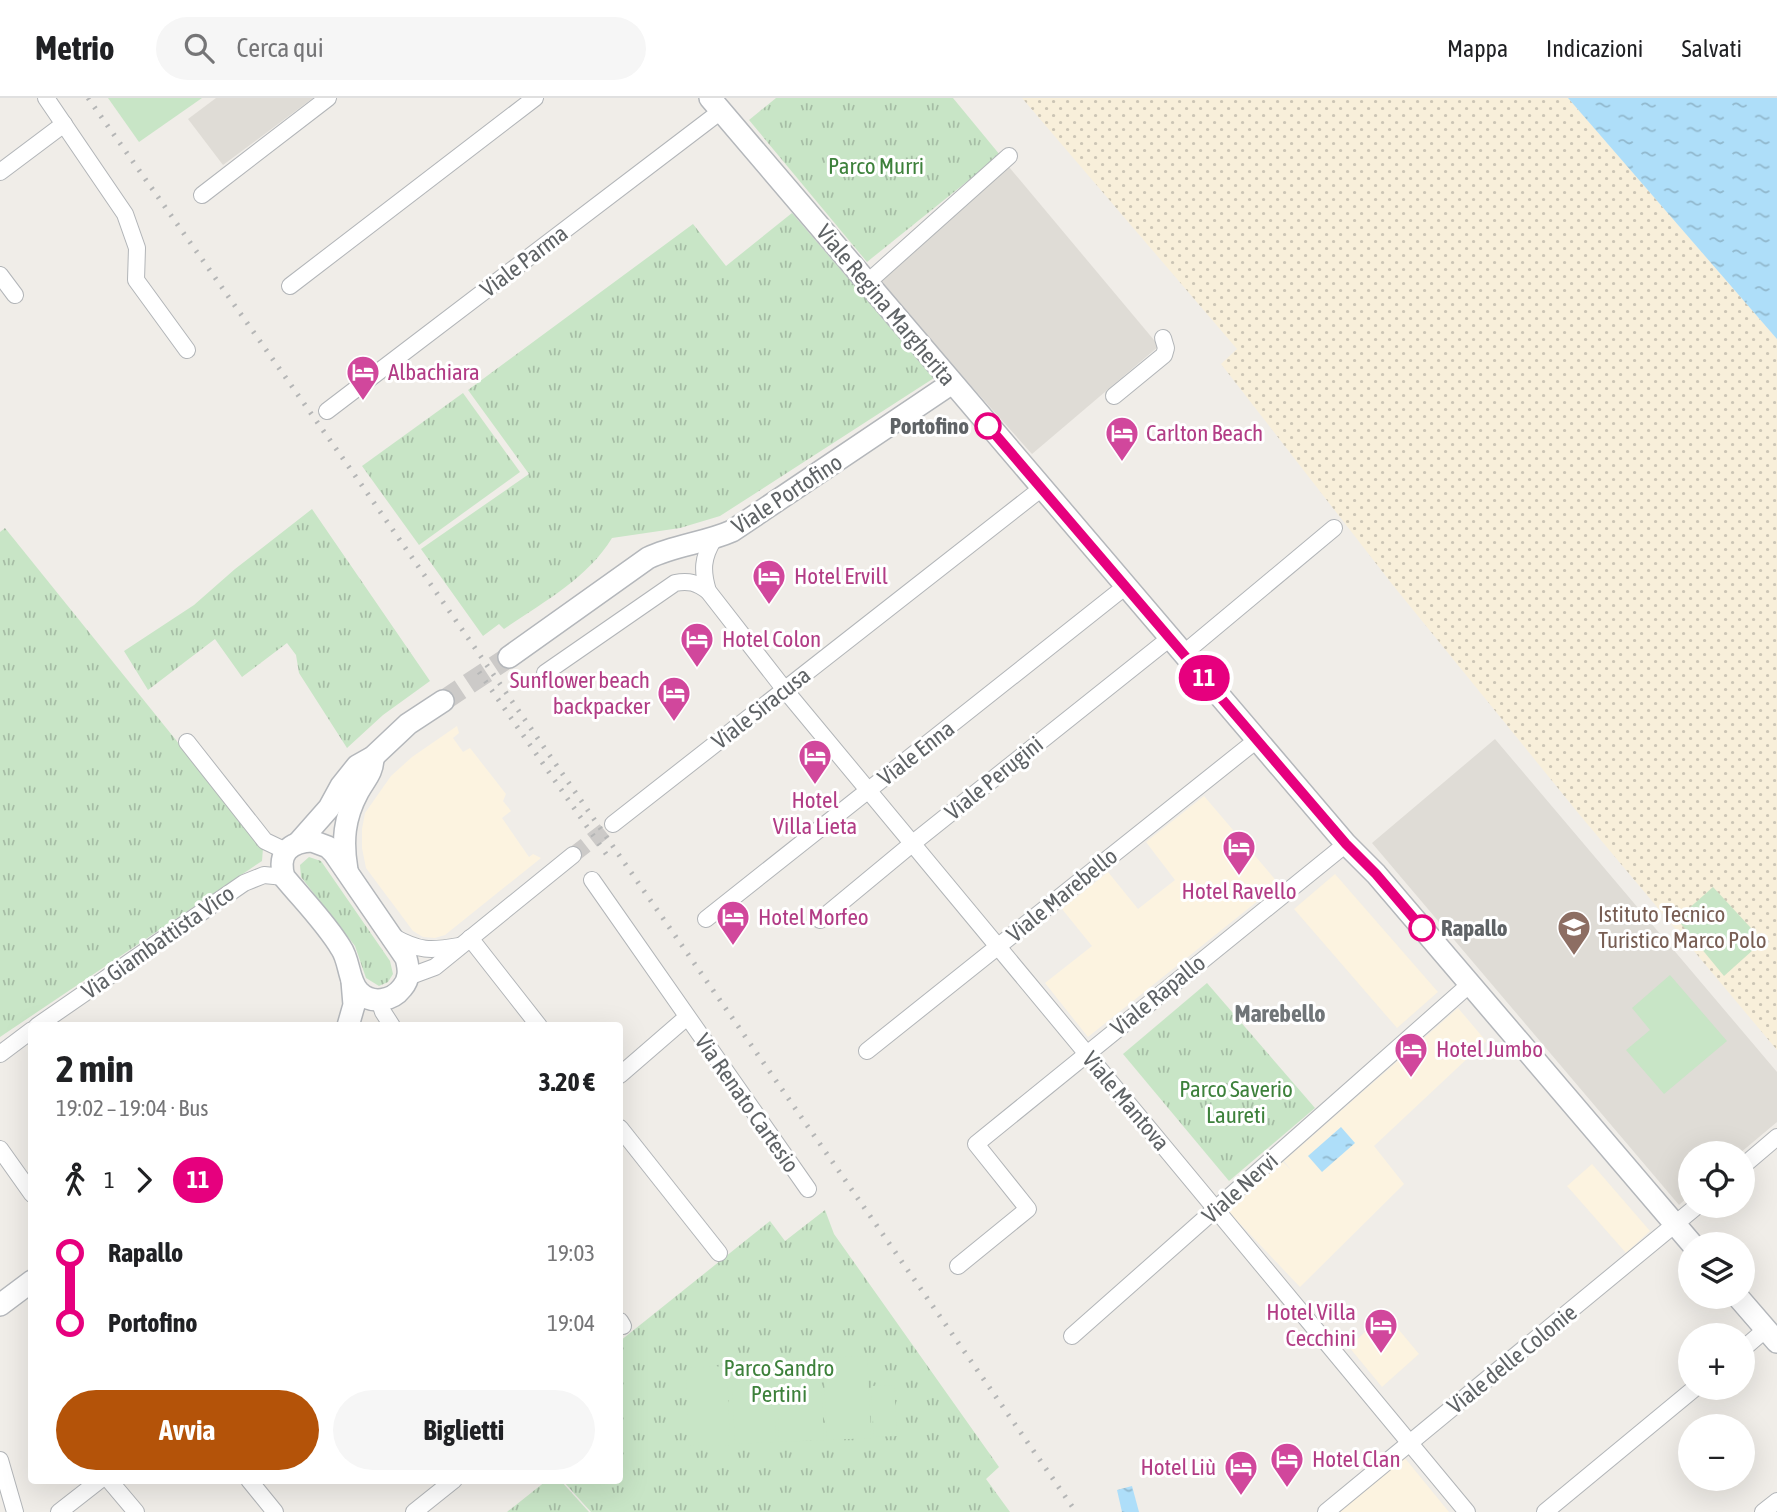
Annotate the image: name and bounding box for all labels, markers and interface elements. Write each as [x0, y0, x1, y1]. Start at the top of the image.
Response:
search box [156, 17, 646, 80]
text: Metrio [35, 29, 114, 67]
icon: search [180, 29, 218, 67]
text: Cerca qui [236, 33, 324, 63]
text: Mappa [1447, 35, 1508, 62]
text: Indicazioni [1546, 35, 1643, 62]
text: Salvati [1681, 35, 1742, 62]
park label: Parco Murri [828, 153, 924, 179]
street label: Viale Regina Margherita [811, 219, 961, 391]
street label: Viale Parma [475, 220, 573, 302]
hotel icon: Albachiara [344, 353, 382, 402]
place label: Albachiara [388, 359, 480, 385]
place label: Portofino [890, 413, 969, 439]
marker: Portofino [975, 413, 1001, 439]
hotel icon: Carlton Beach [1103, 414, 1141, 463]
place label: Carlton Beach [1146, 420, 1263, 446]
street label: Viale Portofino [727, 449, 847, 539]
hotel icon: Hotel Ervill [750, 557, 788, 606]
place label: Hotel Ervill [794, 563, 888, 589]
hotel icon: Hotel Colon [678, 620, 716, 669]
place label: Hotel Colon [722, 626, 821, 652]
line badge: 11 [1172, 655, 1236, 701]
street label: Viale Siracusa [707, 662, 815, 754]
text: 11 [1193, 664, 1215, 691]
place label: Sunflower beach backpacker [510, 667, 651, 719]
hotel icon: Sunflower beach backpacker [655, 674, 693, 723]
street label: Viale Enna [873, 715, 959, 791]
street label: Viale Perugini [940, 731, 1048, 825]
hotel icon: Hotel Villa Lieta [796, 737, 834, 786]
place label: Hotel Villa Lieta [773, 787, 857, 839]
hotel icon: Hotel Ravello [1220, 828, 1258, 877]
street label: Viale Marebello [1002, 843, 1122, 947]
place label: Hotel Ravello [1182, 878, 1296, 904]
street label: Via Giambattista Vico [77, 880, 239, 1004]
hotel icon: Hotel Morfeo [714, 898, 752, 947]
place label: Istituto Tecnico Turistico Marco Polo [1598, 901, 1767, 953]
place label: Hotel Morfeo [758, 904, 869, 930]
school or university icon: Istituto Tecnico Turistico Marco Polo [1555, 908, 1593, 957]
marker: Rapallo [1409, 915, 1435, 941]
place label: Rapallo [1441, 915, 1508, 941]
street label: Viale Rapallo [1106, 949, 1210, 1041]
district label: Marebello [1234, 1000, 1326, 1027]
street label: Via Renato Cartesio [690, 1029, 804, 1177]
hotel icon: Hotel Jumbo [1392, 1030, 1430, 1079]
place label: Hotel Jumbo [1436, 1036, 1543, 1062]
street label: Viale Mantova [1077, 1046, 1175, 1156]
text: 2 min [56, 1047, 134, 1090]
text: 3.20 € [538, 1067, 595, 1097]
park label: Parco Saverio Laureti [1179, 1076, 1293, 1128]
text: 19:02 – 19:04 · Bus [56, 1095, 208, 1121]
map controls [1678, 1141, 1755, 1491]
button: locate [1678, 1141, 1755, 1218]
street label: Viale Nervi [1197, 1147, 1283, 1229]
icon: walk [56, 1161, 94, 1199]
icon: forward [125, 1161, 163, 1199]
text: 11 [187, 1166, 209, 1193]
text: 1 [104, 1167, 115, 1193]
button: layers [1678, 1232, 1755, 1309]
text: Rapallo [108, 1238, 183, 1268]
text: 19:03 [547, 1240, 595, 1266]
place label: Hotel Villa Cecchini [1266, 1299, 1356, 1351]
street label: Viale delle Colonie [1442, 1299, 1582, 1419]
hotel icon: Hotel Villa Cecchini [1362, 1306, 1400, 1355]
text: Portofino [108, 1308, 198, 1338]
text: 19:04 [547, 1310, 595, 1336]
button: + [1678, 1323, 1755, 1400]
park label: Parco Sandro Pertini [724, 1355, 834, 1407]
button: Avvia [56, 1390, 319, 1470]
button: Biglietti [333, 1390, 595, 1470]
button: − [1678, 1414, 1755, 1491]
hotel icon: Hotel Clan [1268, 1440, 1306, 1489]
place label: Hotel Clan [1312, 1446, 1401, 1472]
hotel icon: Hotel Liù [1222, 1448, 1260, 1497]
place label: Hotel Liù [1140, 1454, 1216, 1480]

